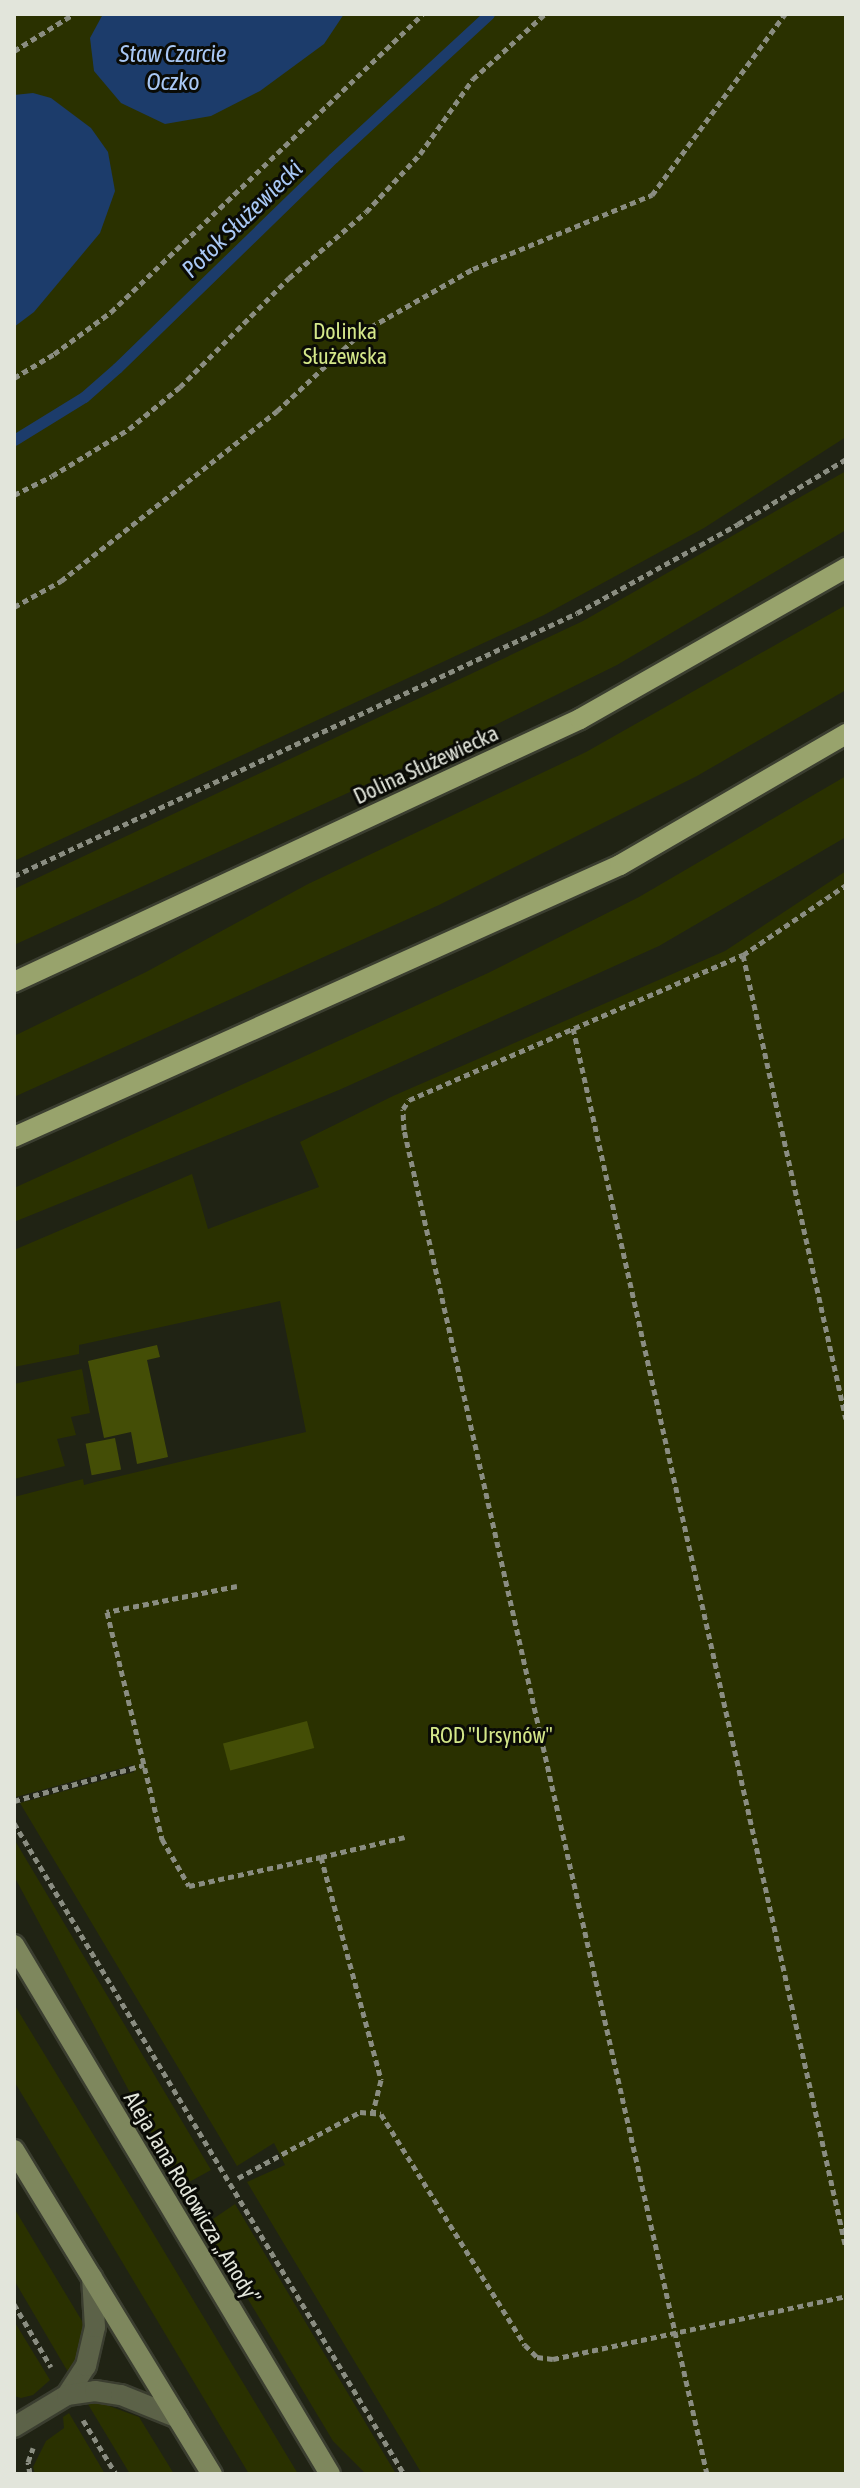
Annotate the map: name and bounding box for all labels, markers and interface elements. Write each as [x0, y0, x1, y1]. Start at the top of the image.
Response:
water label: Staw Czarcie Oczko [119, 40, 227, 96]
water label: Potok Służewiecki [176, 154, 308, 284]
park label: Dolinka Służewska [303, 318, 387, 370]
street label: Dolina Służewiecka [349, 720, 503, 810]
park label: ROD "Ursynów" [429, 1723, 553, 1749]
street label: Aleja Jana Rodowicza „Anody” [118, 2087, 266, 2309]

